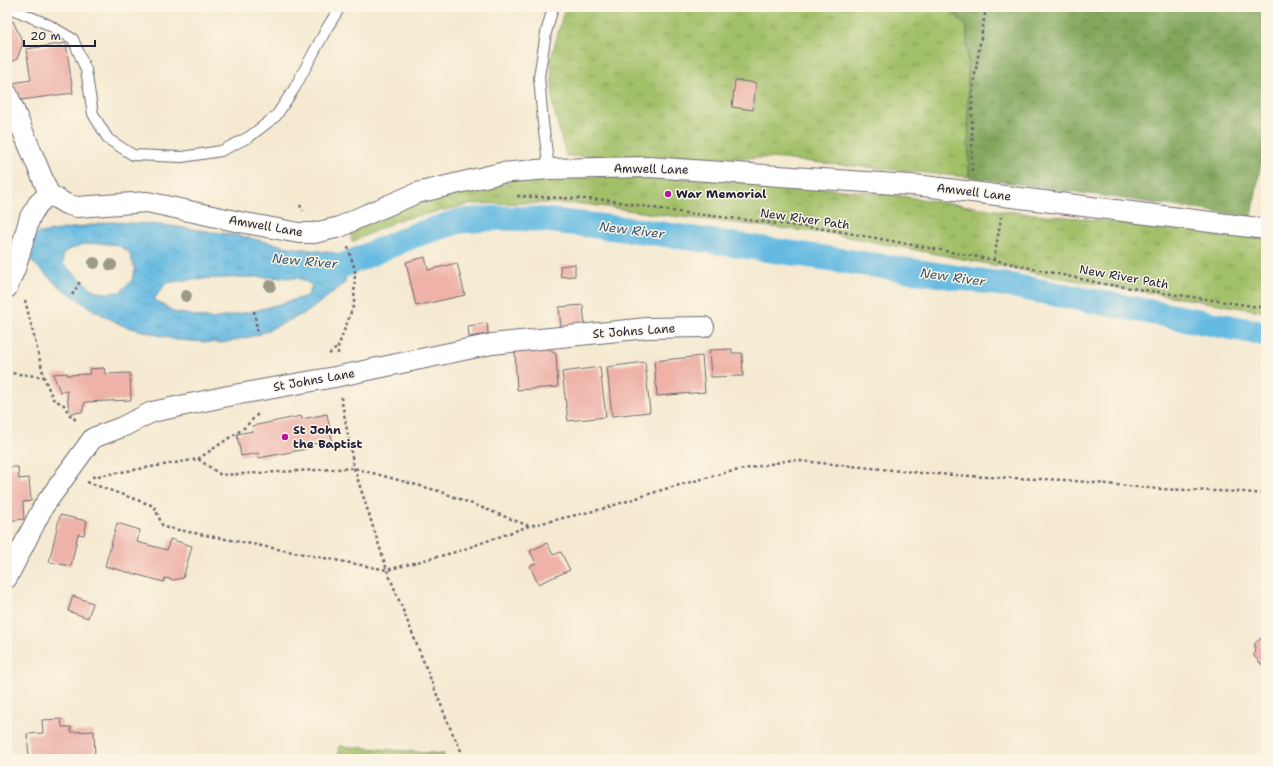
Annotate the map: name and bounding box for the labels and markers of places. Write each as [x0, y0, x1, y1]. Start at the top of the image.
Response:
place label: War Memorial [676, 186, 766, 202]
marker: War Memorial [663, 189, 673, 199]
place label: St John the Baptist [293, 422, 363, 452]
marker: St John the Baptist [280, 432, 290, 442]

